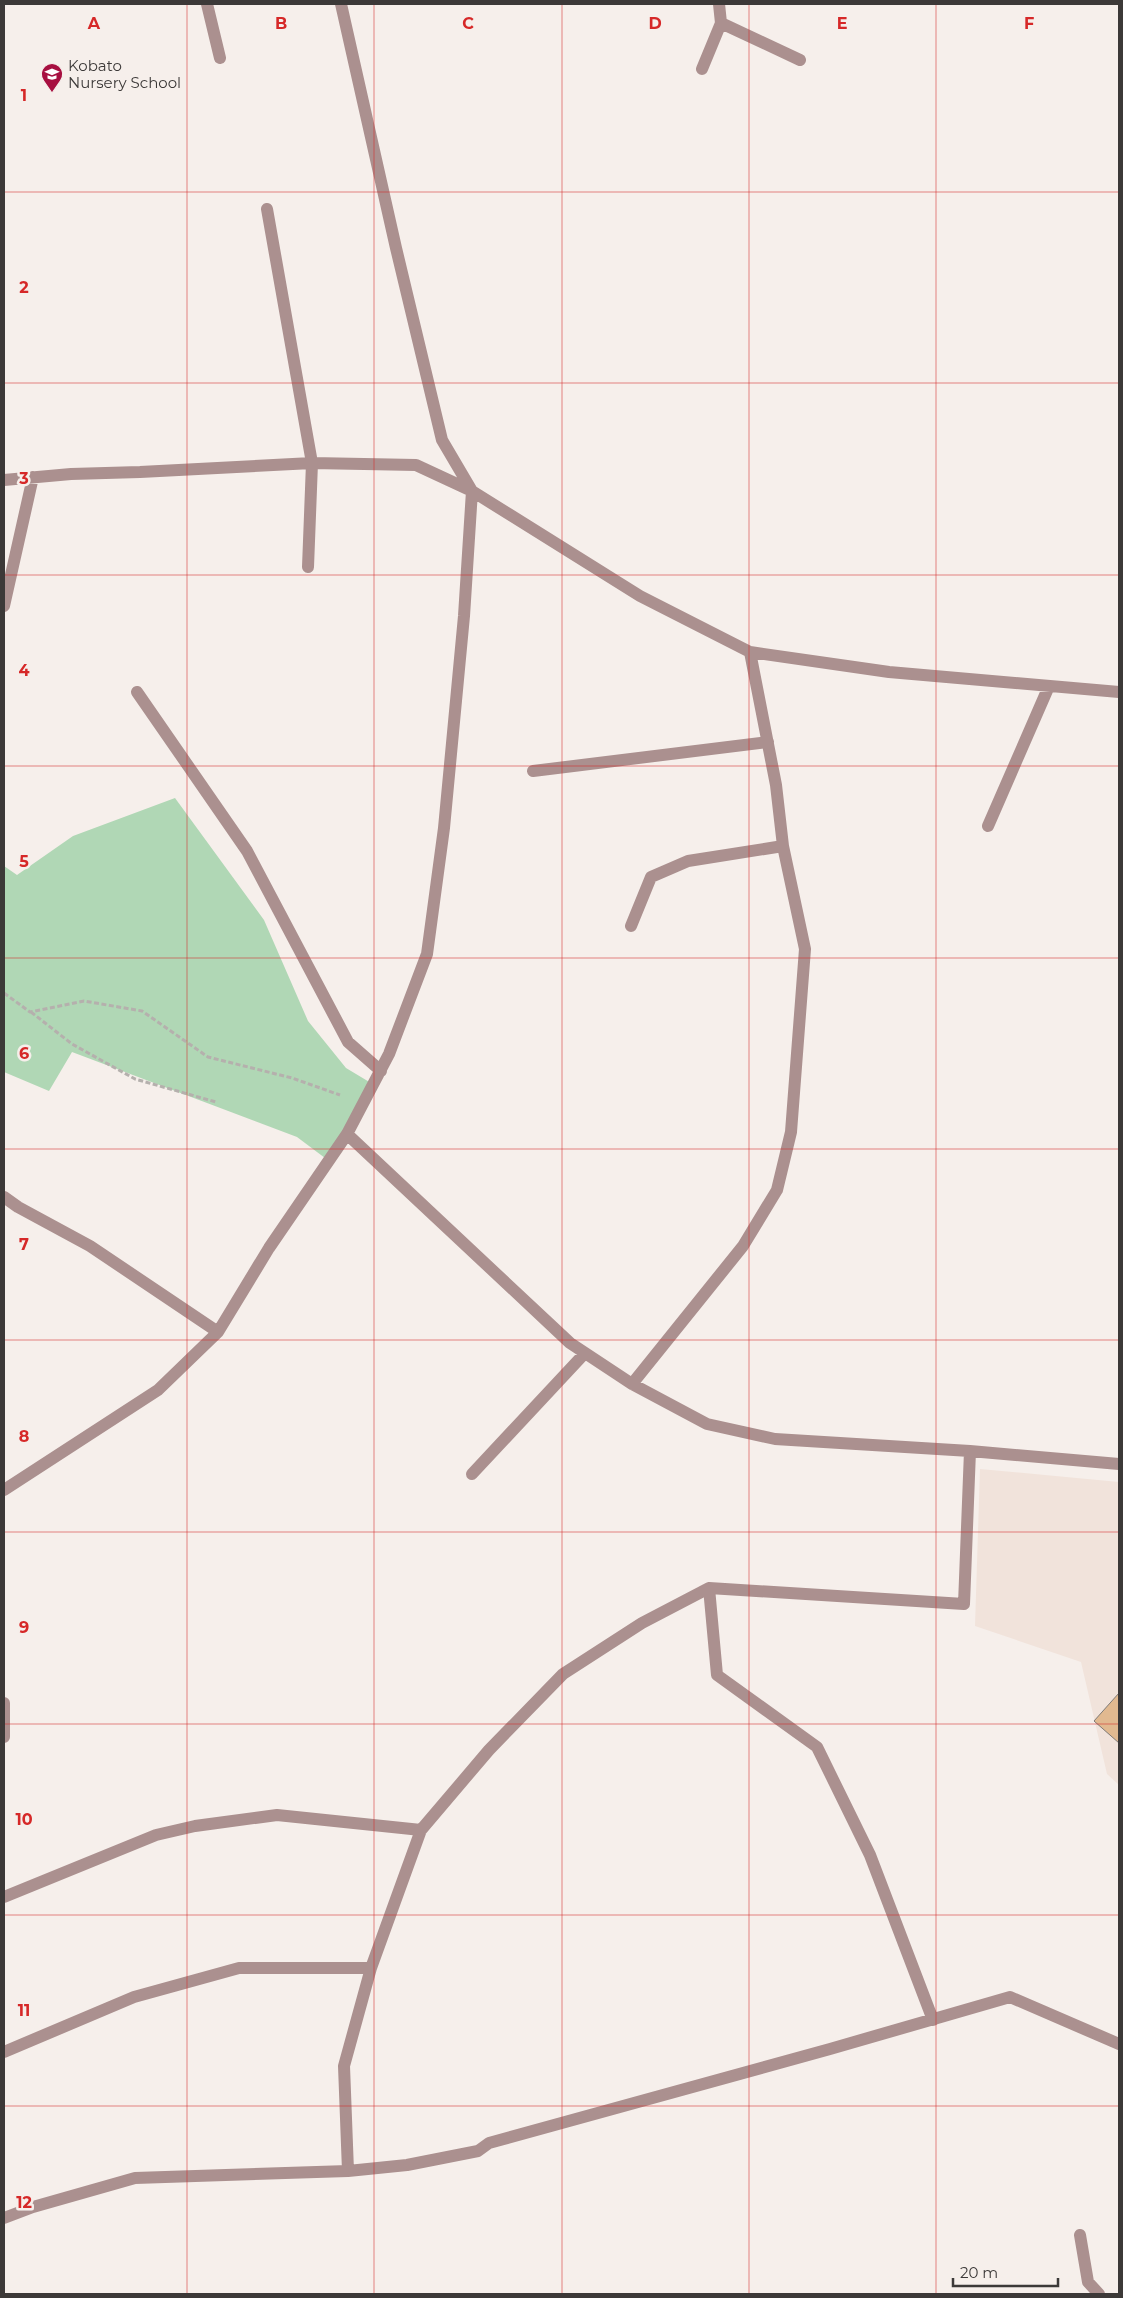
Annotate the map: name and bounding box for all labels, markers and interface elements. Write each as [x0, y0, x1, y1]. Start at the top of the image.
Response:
text: A [87, 14, 101, 33]
text: B [275, 14, 287, 33]
text: C [462, 14, 474, 33]
text: D [648, 14, 662, 33]
text: E [837, 14, 847, 33]
text: F [1024, 14, 1034, 33]
place label: Kobato Nursery School [68, 56, 181, 92]
school or university icon: Kobato Nursery School [40, 62, 64, 93]
text: 1 [21, 86, 27, 105]
text: 2 [19, 278, 29, 297]
text: 3 [18, 469, 29, 488]
text: 4 [18, 661, 30, 680]
text: 5 [19, 852, 29, 871]
text: 6 [19, 1044, 29, 1063]
text: 7 [19, 1235, 29, 1254]
text: 8 [19, 1427, 29, 1446]
text: 9 [19, 1618, 29, 1637]
text: 10 [15, 1810, 33, 1829]
text: 11 [18, 2001, 30, 2020]
text: 12 [16, 2193, 32, 2212]
scale bar [953, 2256, 1058, 2288]
text: 20 m [960, 2263, 998, 2282]

